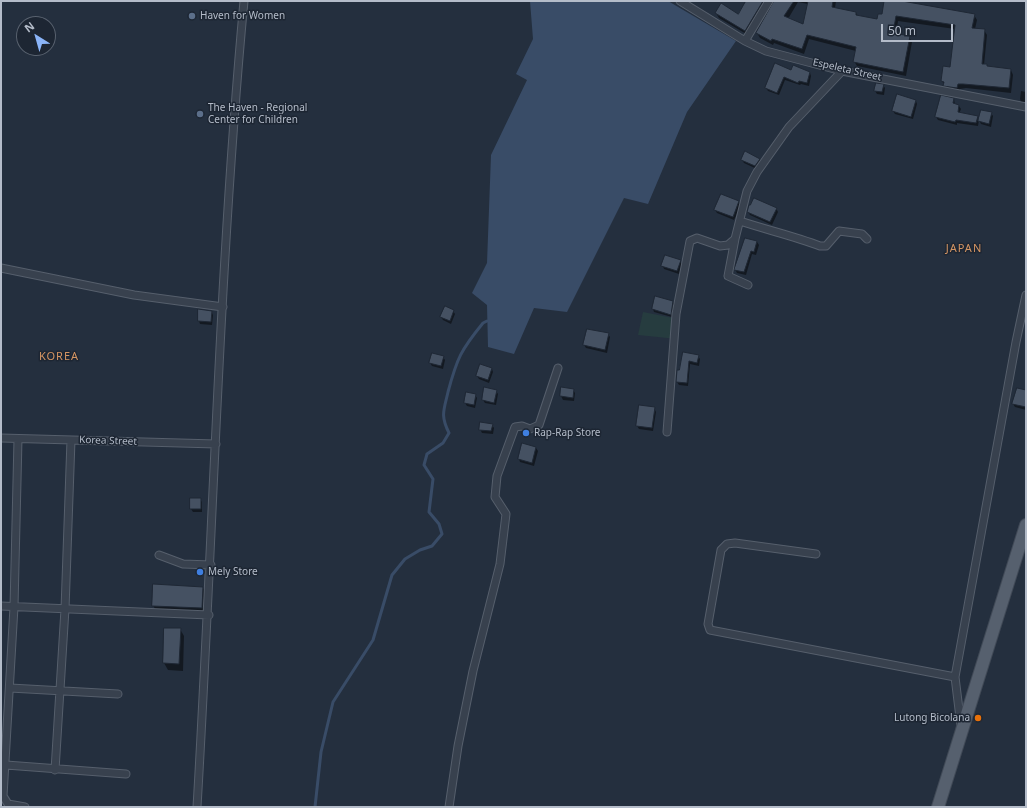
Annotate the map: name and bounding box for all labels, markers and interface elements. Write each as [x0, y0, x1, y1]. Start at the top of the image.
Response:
place label: Haven for Women [200, 10, 285, 22]
marker: Haven for Women [187, 11, 197, 21]
north arrow [16, 16, 56, 56]
scale bar [883, 16, 955, 42]
text: N [21, 18, 37, 36]
text: 50 m [888, 22, 916, 39]
street label: Espeleta Street [811, 56, 883, 84]
place label: The Haven - Regional Center for Children [208, 102, 307, 126]
marker: The Haven - Regional Center for Children [195, 109, 205, 119]
district label: JAPAN [946, 242, 982, 256]
district label: KOREA [39, 350, 79, 364]
place label: Rap-Rap Store [534, 427, 600, 439]
marker: Rap-Rap Store [521, 428, 531, 438]
street label: Korea Street [79, 434, 137, 448]
place label: Mely Store [208, 566, 258, 578]
marker: Mely Store [195, 567, 205, 577]
place label: Lutong Bicolana [894, 712, 970, 724]
marker: Lutong Bicolana [973, 713, 983, 723]

